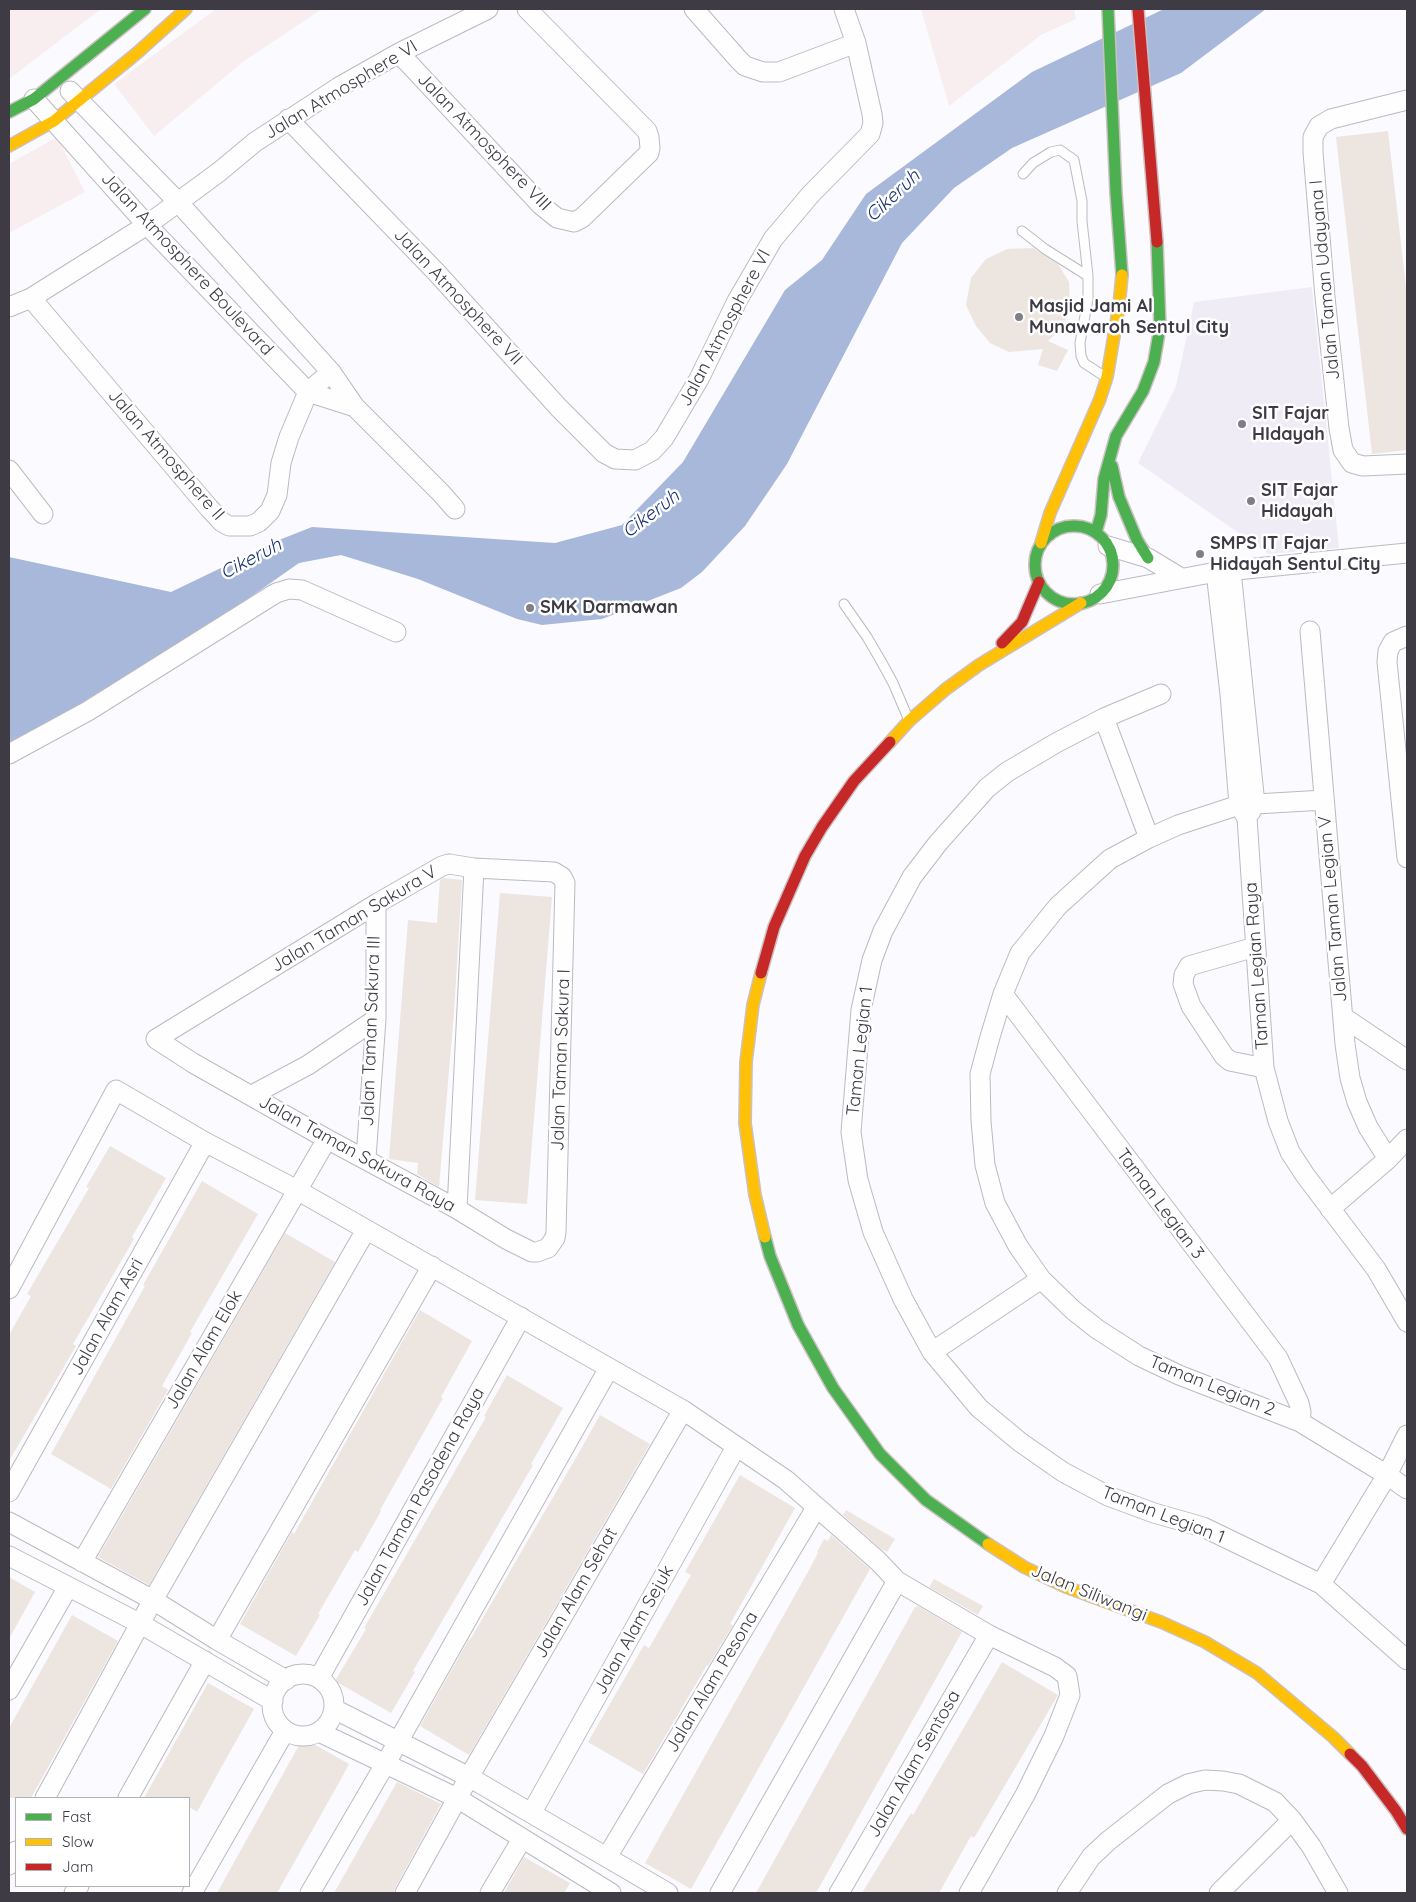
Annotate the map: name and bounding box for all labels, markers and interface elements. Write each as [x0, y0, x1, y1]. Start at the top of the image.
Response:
street label: Jalan Atmosphere VI [261, 36, 421, 144]
street label: Jalan Atmosphere VIII [413, 69, 555, 215]
water label: Cikeruh [861, 165, 925, 227]
street label: Jalan Atmosphere Boulevard [96, 168, 278, 360]
street label: Jalan Taman Udayana I [1305, 179, 1345, 381]
street label: Jalan Atmosphere VII [389, 224, 527, 370]
street label: Jalan Atmosphere VI [675, 246, 775, 410]
place label: Masjid Jami Al Munawaroh Sentul City [1029, 296, 1229, 338]
marker: Masjid Jami Al Munawaroh Sentul City [1013, 311, 1025, 323]
street label: Jalan Atmosphere II [103, 385, 229, 525]
place label: SIT Fajar HIdayah [1252, 403, 1329, 446]
marker: SIT Fajar HIdayah [1236, 418, 1248, 430]
place label: SIT Fajar Hidayah [1261, 480, 1338, 522]
water label: Cikeruh [618, 485, 684, 543]
marker: SIT Fajar Hidayah [1245, 495, 1257, 507]
water label: Cikeruh [217, 533, 285, 585]
place label: SMPS IT Fajar Hidayah Sentul City [1210, 533, 1381, 576]
marker: SMPS IT Fajar Hidayah Sentul City [1194, 548, 1206, 560]
place label: SMK Darmawan [540, 597, 678, 619]
marker: SMK Darmawan [524, 602, 536, 614]
street label: Jalan Taman Legian V [1314, 815, 1352, 1003]
street label: Jalan Taman Sakura V [267, 861, 441, 977]
street label: Taman Legian Raya [1240, 882, 1274, 1050]
street label: Jalan Taman Sakura III [357, 935, 385, 1127]
street label: Jalan Taman Sakura I [547, 969, 575, 1151]
street label: Taman Legian 1 [842, 985, 878, 1117]
street label: Jalan Taman Sakura Raya [255, 1091, 459, 1217]
street label: Taman Legian 3 [1111, 1144, 1209, 1264]
street label: Jalan Alam Asri [66, 1255, 148, 1379]
street label: Jalan Alam Elok [161, 1286, 247, 1414]
street label: Taman Legian 2 [1146, 1351, 1278, 1421]
street label: Jalan Taman Pasadena Raya [351, 1384, 489, 1610]
street label: Taman Legian 1 [1098, 1482, 1228, 1548]
street label: Jalan Alam Sehat [530, 1524, 622, 1662]
street label: Jalan Siliwangi [1028, 1560, 1150, 1626]
street label: Jalan Alam Sejuk [589, 1562, 679, 1698]
street label: Jalan Alam Pesona [661, 1607, 763, 1757]
street label: Jalan Alam Sentosa [863, 1686, 965, 1842]
legend [15, 1797, 190, 1887]
text: Fast [62, 1807, 91, 1826]
text: Slow [62, 1832, 94, 1851]
text: Jam [62, 1857, 93, 1876]

